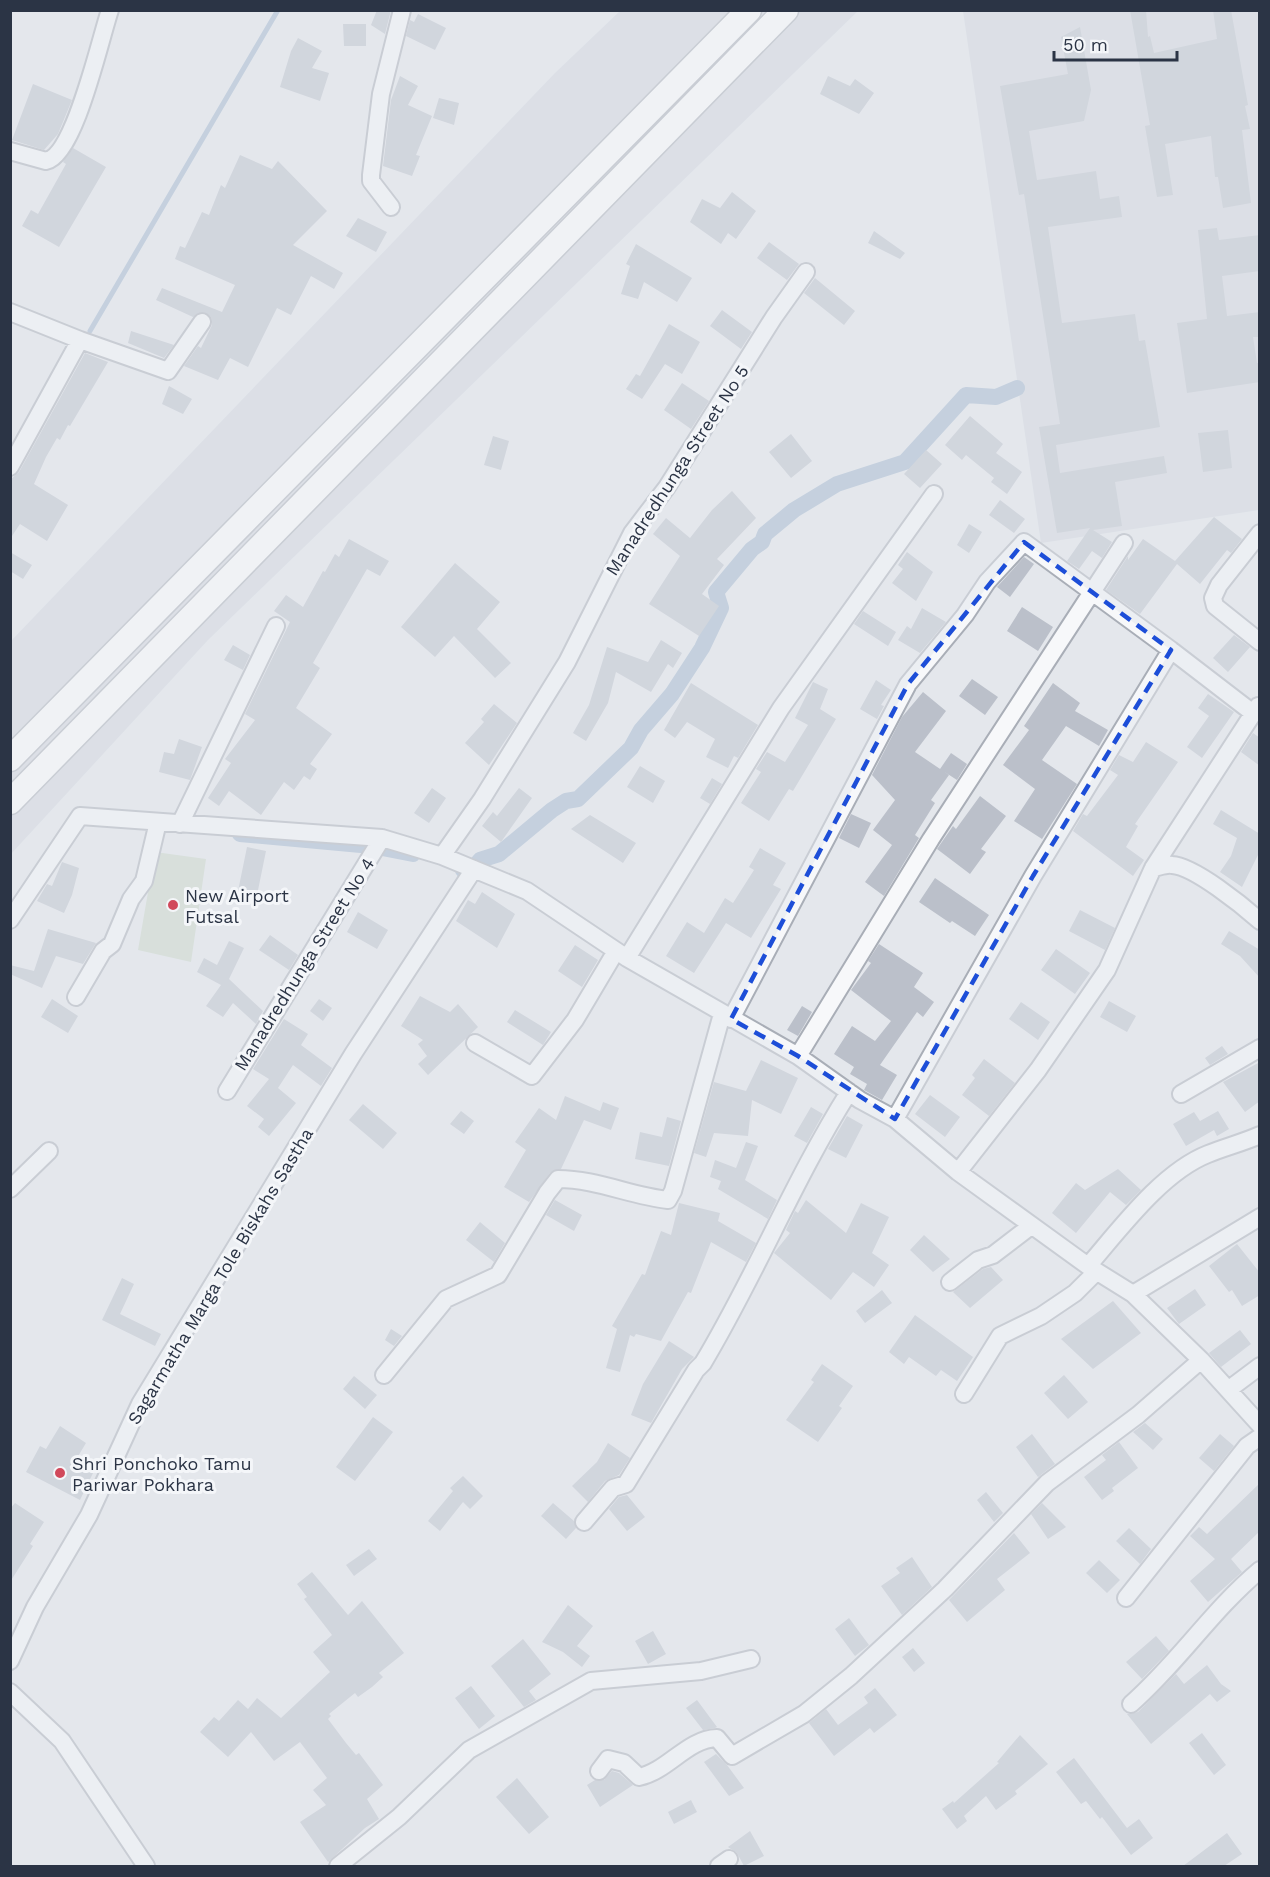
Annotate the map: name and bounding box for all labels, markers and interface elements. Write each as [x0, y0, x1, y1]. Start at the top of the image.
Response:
scale bar [1054, 24, 1177, 62]
text: 50 m [1063, 34, 1108, 55]
street label: Manadredhunga Street No 5 [601, 361, 753, 579]
street label: Manadredhunga Street No 4 [230, 854, 378, 1074]
place label: New Airport Futsal [185, 885, 289, 927]
marker: New Airport Futsal [166, 898, 180, 912]
street label: Sagarmatha Marga Tole Biskahs Sastha [123, 1124, 317, 1428]
place label: Shri Ponchoko Tamu Pariwar Pokhara [72, 1453, 252, 1495]
marker: Shri Ponchoko Tamu Pariwar Pokhara [53, 1466, 67, 1480]

